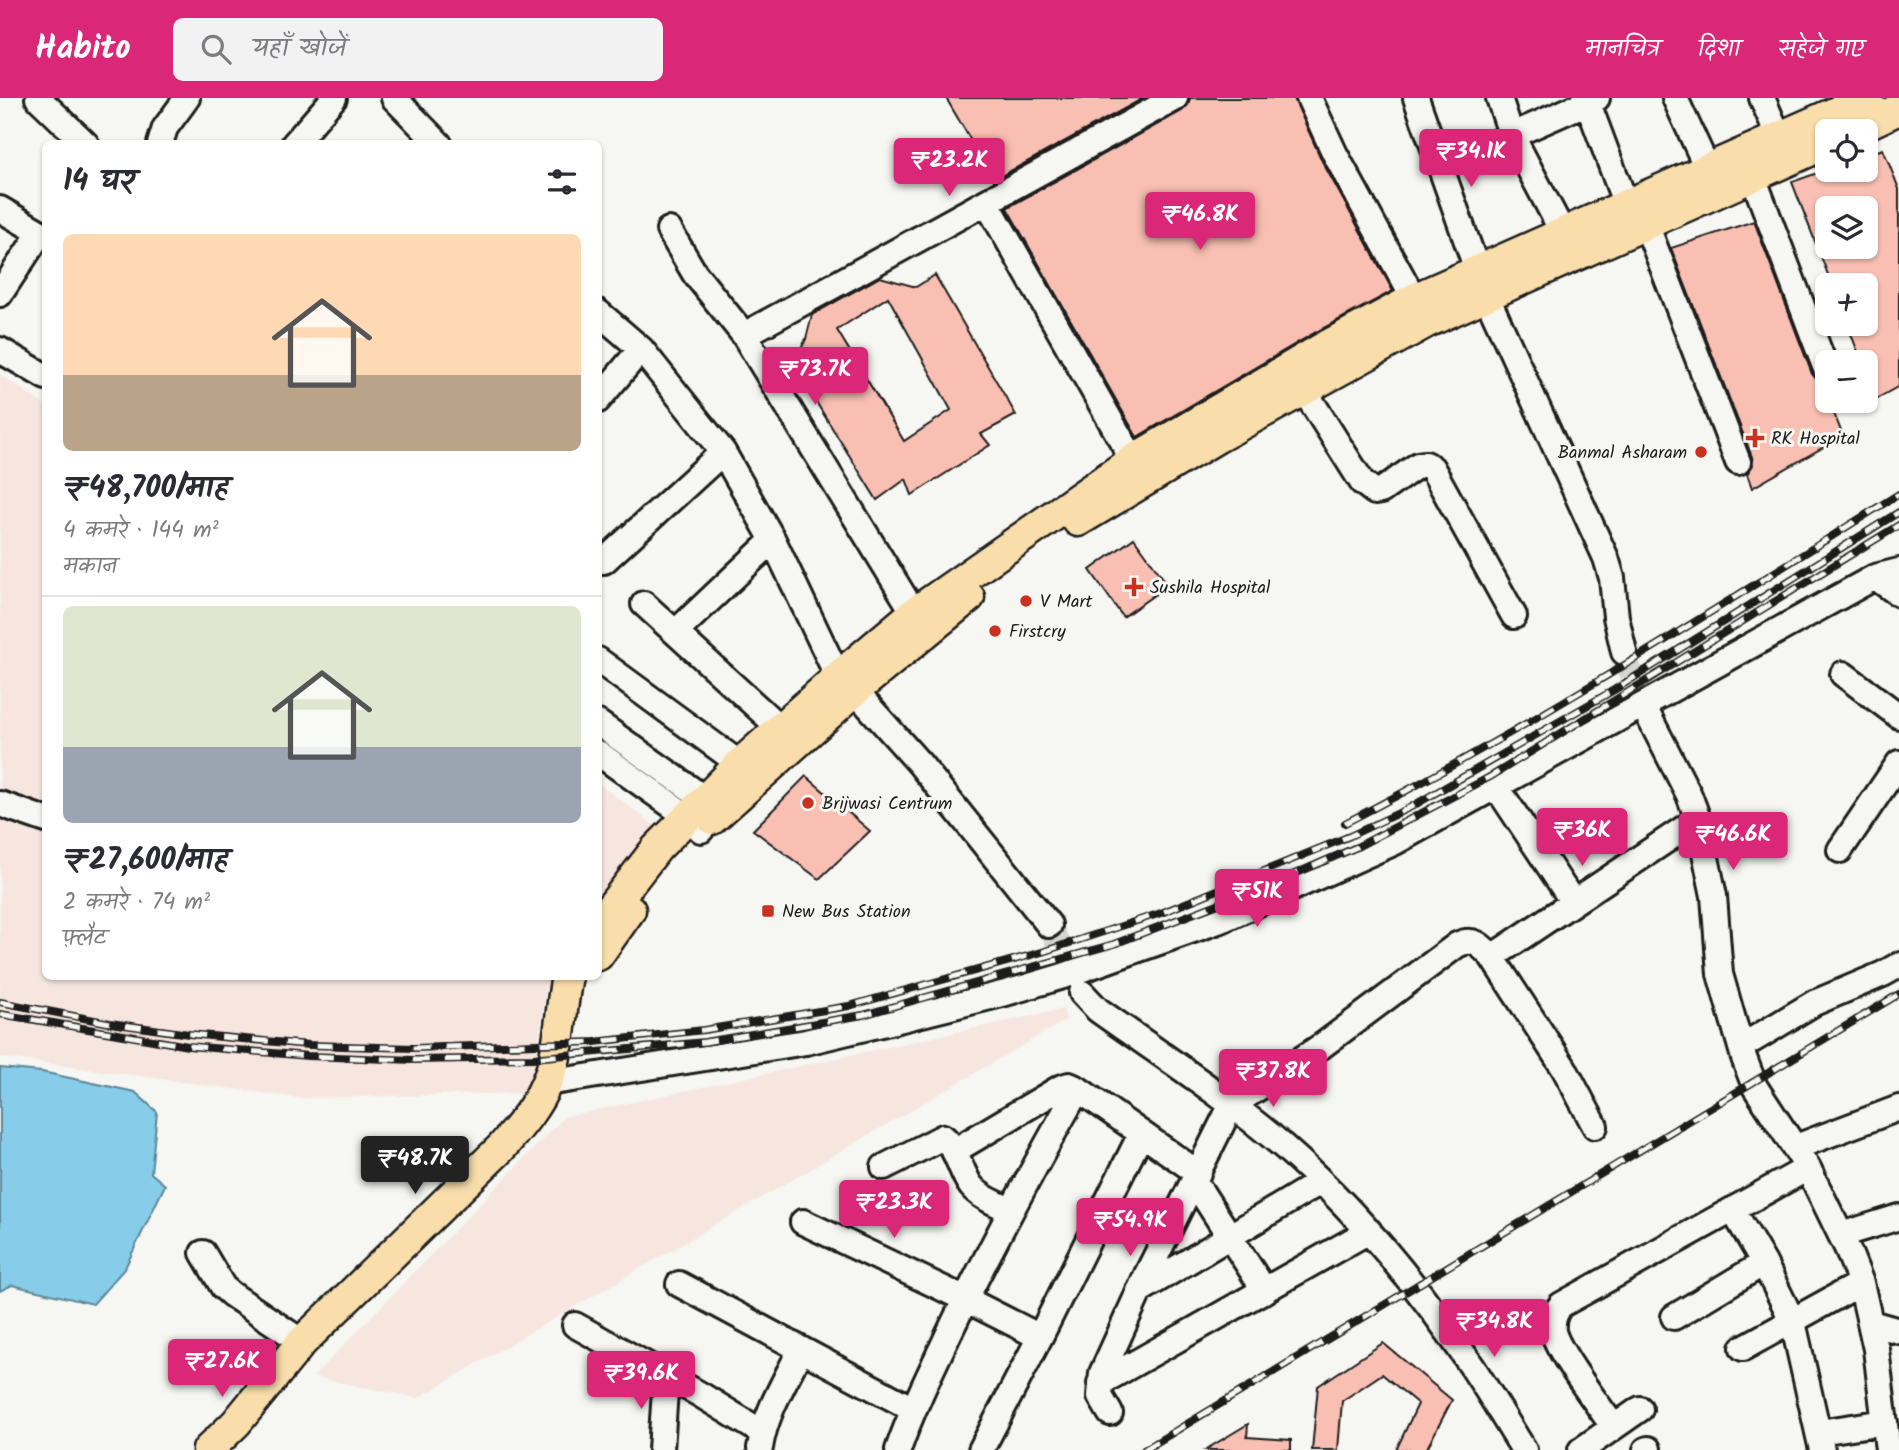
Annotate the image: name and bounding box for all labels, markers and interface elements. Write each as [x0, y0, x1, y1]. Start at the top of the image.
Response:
search box [173, 18, 663, 81]
text: Habito [35, 23, 131, 76]
text: यहाँ खोजें [253, 28, 346, 70]
icon: search [197, 30, 235, 68]
text: मानचित्र [1585, 30, 1660, 69]
text: दिशा [1698, 30, 1740, 69]
text: सहेजे गए [1778, 30, 1864, 69]
map controls [1815, 119, 1878, 413]
button: locate [1815, 119, 1878, 182]
pin: ₹34.1K [1414, 130, 1528, 189]
text: ₹34.1K [1435, 134, 1507, 170]
pin: ₹23.2K [892, 139, 1006, 198]
text: ₹23.2K [910, 143, 988, 179]
text: 14 घर [63, 158, 135, 206]
icon: filters [543, 163, 581, 201]
pin: ₹46.8K [1143, 192, 1257, 252]
button: layers [1815, 196, 1878, 259]
text: ₹46.8K [1161, 197, 1239, 233]
button: + [1815, 273, 1878, 336]
icon: home [259, 280, 385, 406]
pin: ₹73.7K [758, 348, 872, 407]
button: − [1815, 350, 1878, 413]
text: ₹73.7K [778, 352, 852, 388]
place label: RK Hospital [1771, 425, 1861, 454]
marker: RK Hospital [1745, 428, 1765, 448]
place label: Banmal Asharam [1558, 439, 1687, 468]
marker: Banmal Asharam [1693, 444, 1709, 460]
text: ₹48,700/माह [63, 465, 228, 513]
text: 4 कमरे · 144 m² [63, 513, 219, 549]
text: मकान [63, 549, 117, 585]
place label: Sushila Hospital [1150, 574, 1271, 603]
marker: Sushila Hospital [1124, 577, 1144, 597]
place label: V Mart [1040, 588, 1093, 617]
marker: V Mart [1018, 593, 1034, 609]
place label: Firstcry [1009, 618, 1066, 647]
marker: Firstcry [987, 623, 1003, 639]
icon: home [259, 652, 385, 778]
place label: Brijwasi Centrum [822, 790, 952, 819]
marker: Brijwasi Centrum [800, 795, 816, 811]
pin: ₹36K [1541, 808, 1623, 868]
pin: ₹46.6K [1676, 812, 1790, 872]
text: ₹36K [1553, 813, 1611, 849]
text: ₹46.6K [1695, 817, 1771, 853]
text: ₹27,600/माह [63, 837, 228, 885]
pin: ₹51K [1216, 870, 1298, 929]
text: ₹51K [1231, 874, 1283, 910]
text: 2 कमरे · 74 m² [63, 885, 210, 921]
place label: New Bus Station [782, 898, 911, 927]
marker: New Bus Station [760, 903, 776, 919]
text: फ़्लैट [63, 921, 107, 957]
pin: ₹37.8K [1216, 1049, 1330, 1109]
text: ₹37.8K [1235, 1054, 1311, 1090]
pin: ₹48.7K [358, 1136, 472, 1196]
text: ₹48.7K [377, 1141, 453, 1177]
pin: ₹23.3K [837, 1180, 951, 1240]
text: ₹23.3K [855, 1185, 933, 1221]
pin: ₹54.9K [1073, 1198, 1187, 1258]
text: ₹54.9K [1092, 1203, 1168, 1239]
pin: ₹34.8K [1437, 1300, 1551, 1359]
text: ₹34.8K [1455, 1304, 1533, 1340]
pin: ₹27.6K [165, 1340, 279, 1399]
text: ₹27.6K [184, 1344, 260, 1380]
pin: ₹39.6K [584, 1352, 698, 1411]
text: ₹39.6K [603, 1356, 679, 1392]

